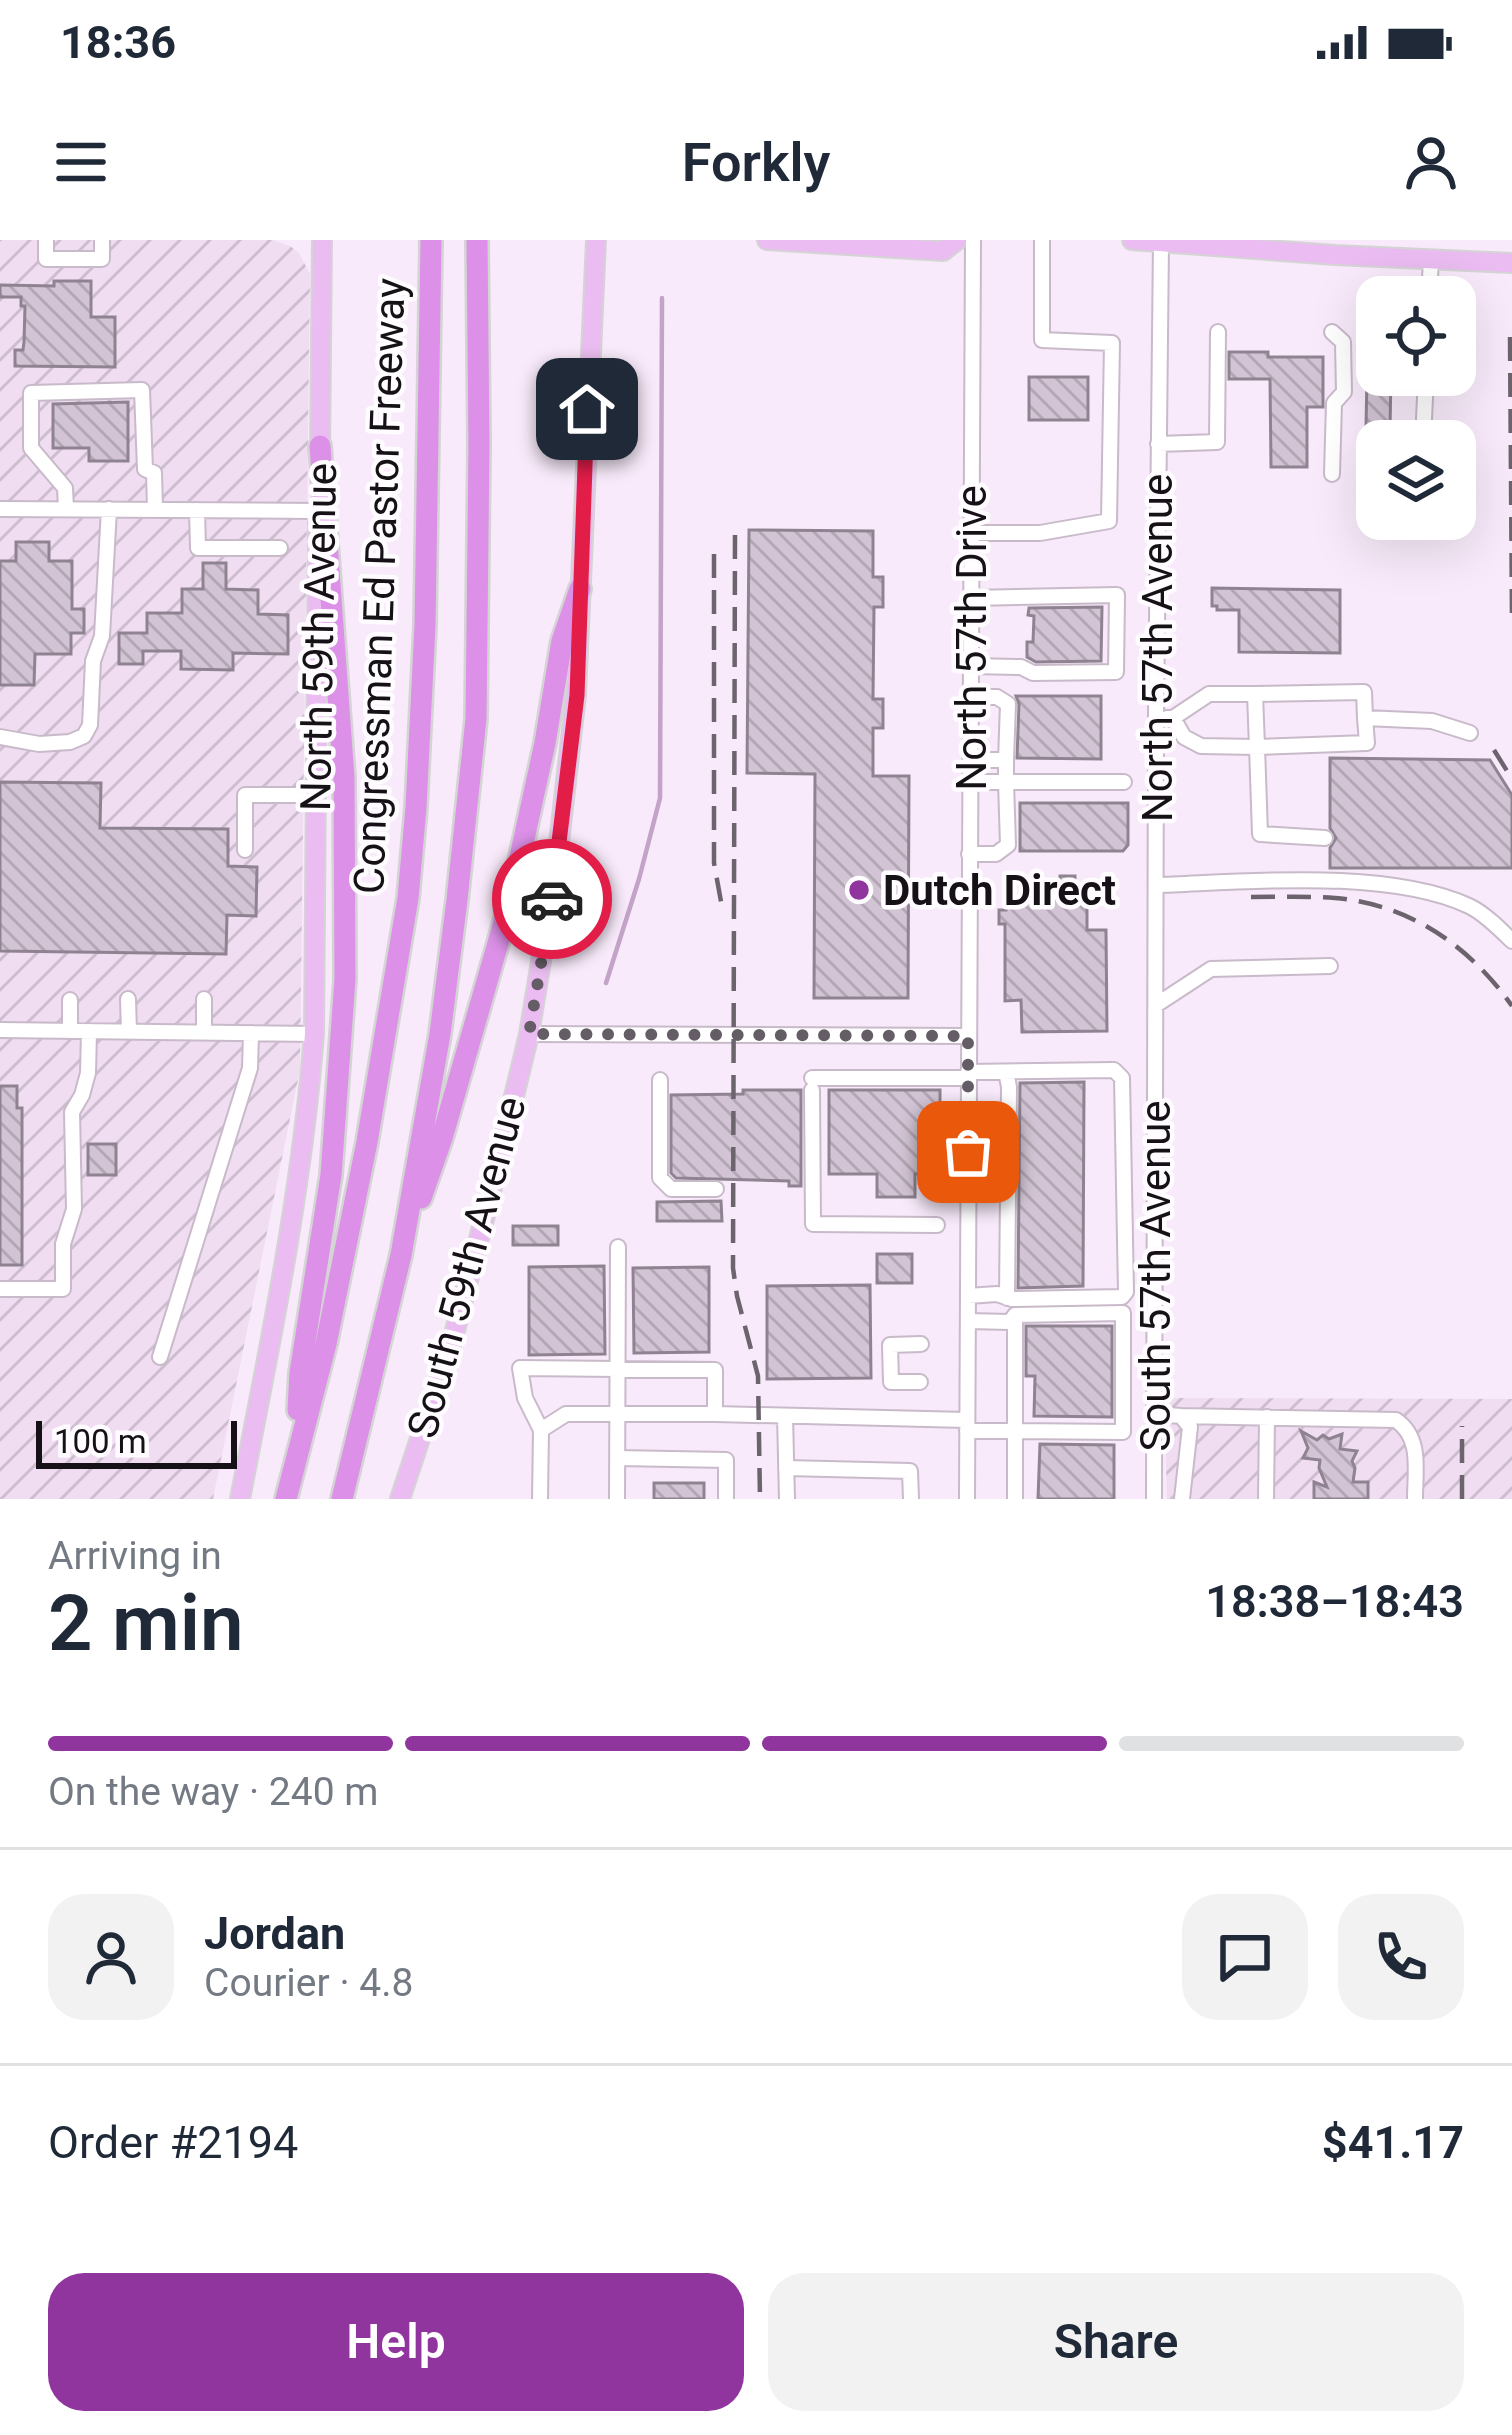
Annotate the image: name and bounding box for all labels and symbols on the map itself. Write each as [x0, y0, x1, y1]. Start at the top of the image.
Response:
street label: Congressman Ed Pastor Freeway [344, 277, 415, 895]
pin [536, 358, 638, 460]
street label: North 59th Avenue [291, 462, 346, 812]
street label: North 57th Avenue [1133, 474, 1182, 822]
street label: North 57th Drive [947, 485, 996, 791]
courier [492, 839, 612, 959]
place label: Dutch Direct [883, 866, 1116, 915]
marker: Dutch Direct [846, 877, 872, 903]
street label: South 59th Avenue [397, 1091, 536, 1443]
street label: South 57th Avenue [1131, 1100, 1180, 1452]
pin [917, 1101, 1019, 1203]
scale bar [36, 1415, 237, 1468]

